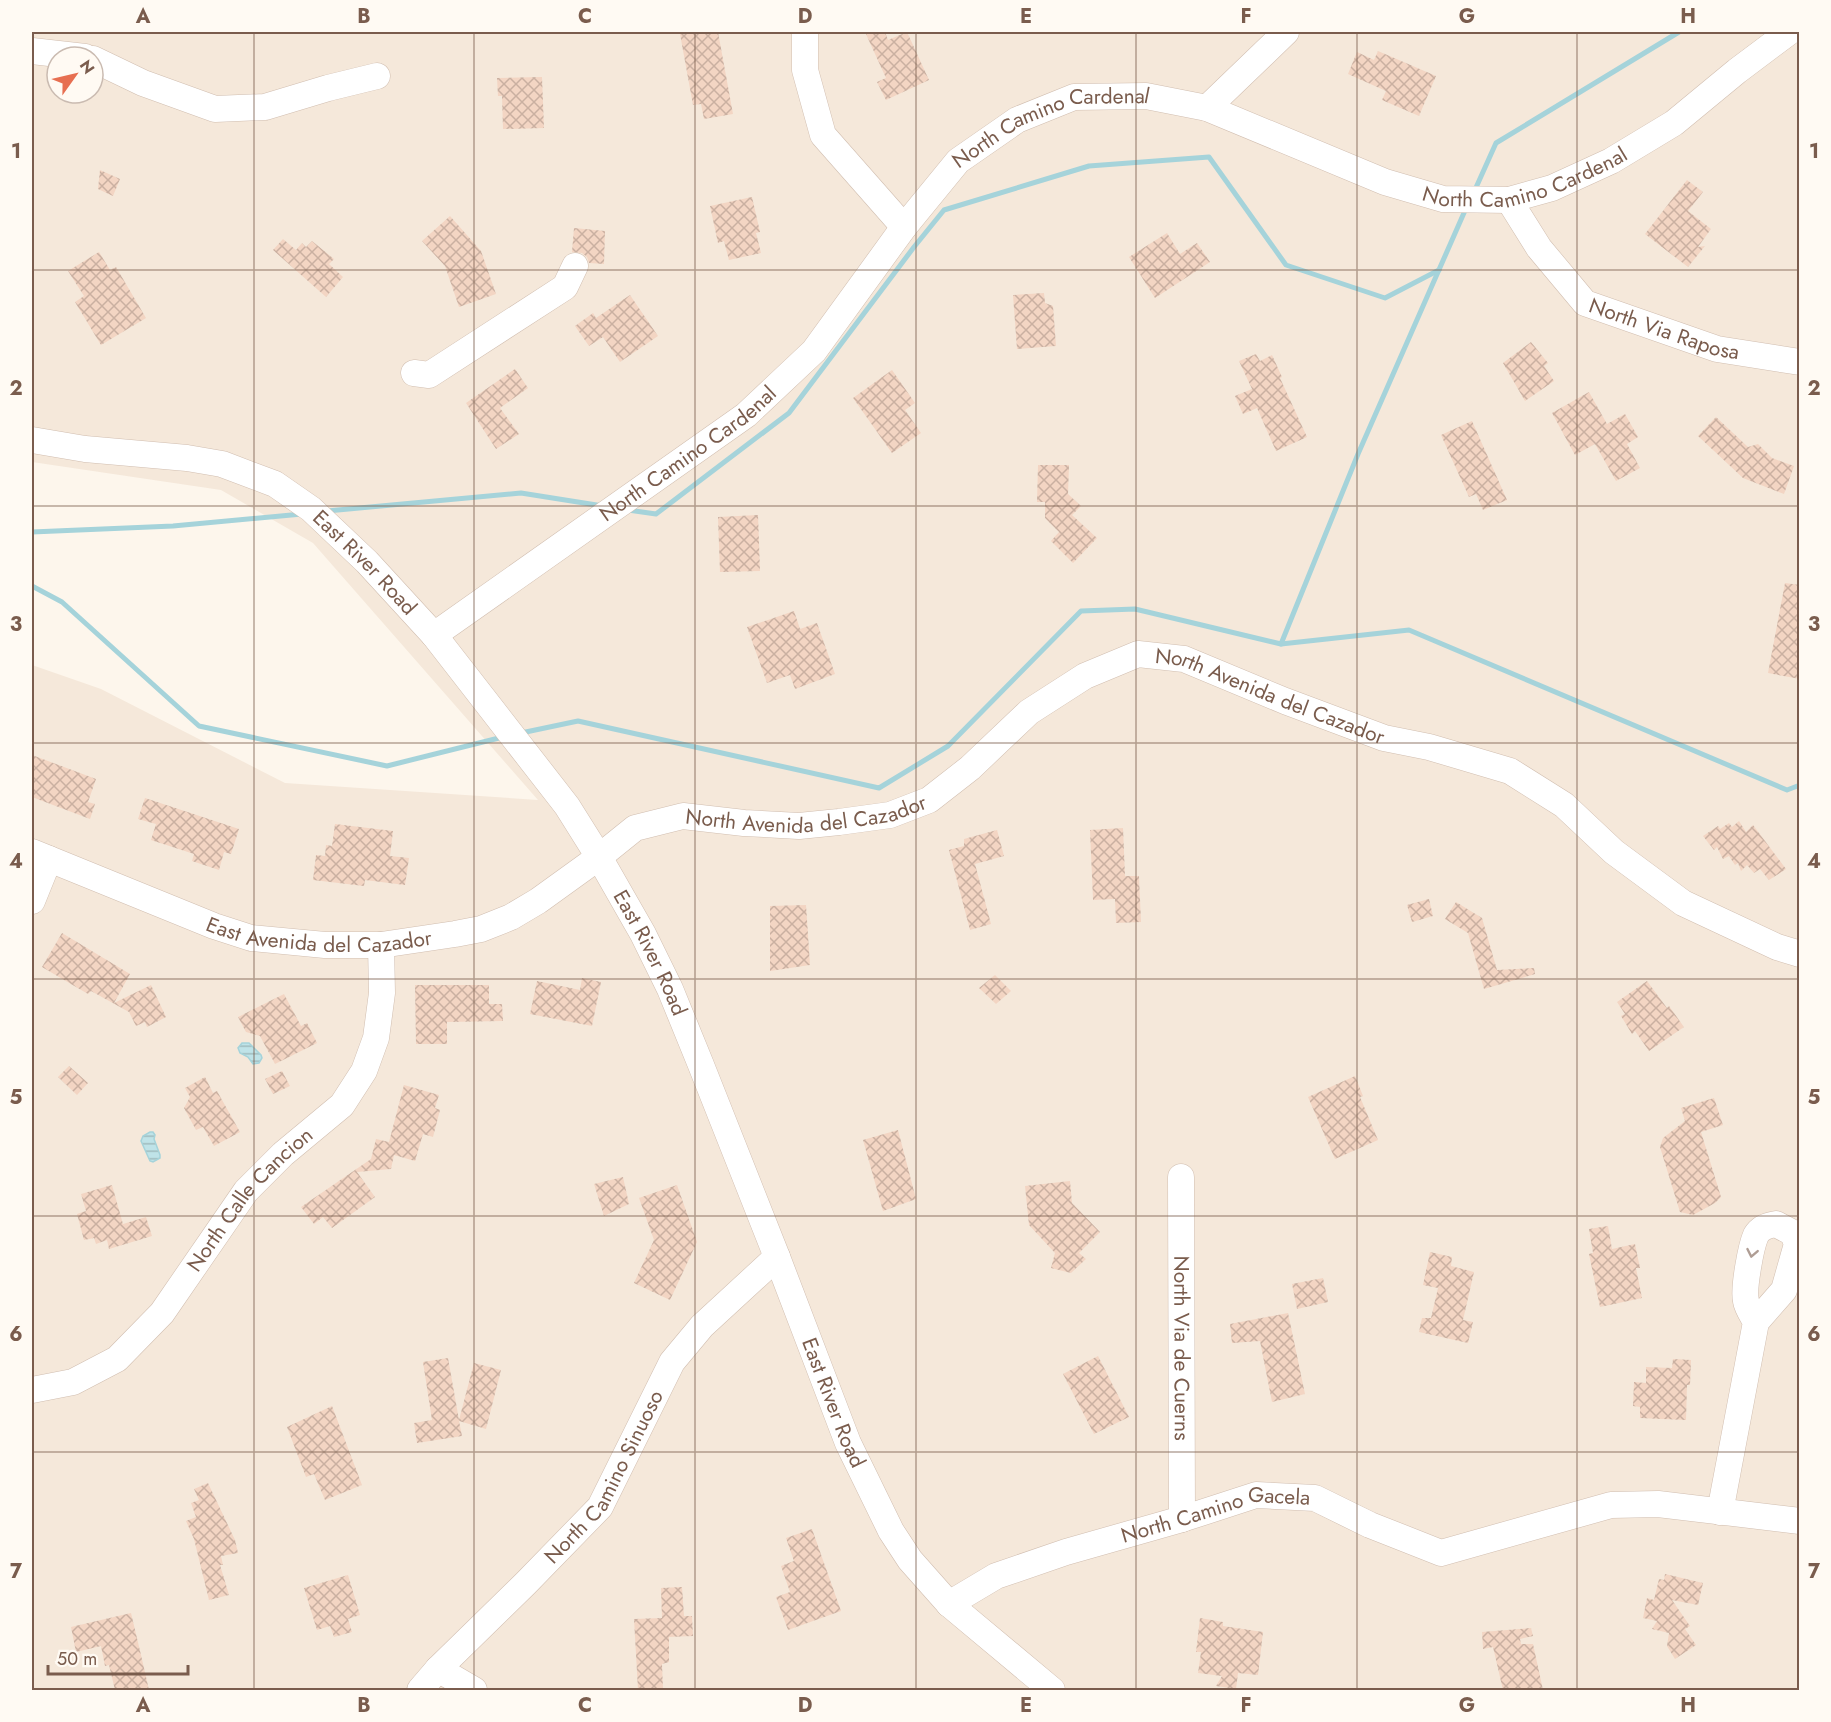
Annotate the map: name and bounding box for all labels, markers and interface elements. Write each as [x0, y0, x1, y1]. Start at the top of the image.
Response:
text: A [135, 2, 151, 31]
text: B [357, 2, 371, 31]
text: C [578, 2, 592, 31]
text: D [798, 2, 812, 31]
text: E [1020, 2, 1032, 31]
text: F [1240, 2, 1252, 31]
text: G [1459, 2, 1475, 31]
text: H [1680, 2, 1696, 31]
north arrow [45, 45, 105, 105]
text: N [74, 55, 100, 79]
street label: North Camino Cardenal [946, 81, 1152, 176]
text: 1 [11, 137, 21, 166]
text: 1 [1809, 137, 1819, 166]
street label: North Camino Cardenal [1419, 140, 1633, 216]
street label: North Via Raposa [1585, 291, 1741, 367]
text: 2 [9, 374, 23, 403]
text: 2 [1807, 374, 1821, 403]
street label: North Camino Cardenal [593, 379, 783, 529]
street label: East River Road [306, 503, 424, 622]
text: 3 [10, 610, 22, 639]
text: 3 [1808, 610, 1820, 639]
street label: North Avenida del Cazador [1154, 641, 1390, 752]
street label: North Avenida del Cazador [684, 787, 932, 841]
text: 4 [9, 847, 23, 876]
text: 4 [1807, 847, 1821, 876]
street label: East River Road [606, 884, 694, 1020]
street label: East Avenida del Cazador [201, 909, 435, 960]
text: 5 [10, 1083, 23, 1112]
text: 5 [1808, 1083, 1821, 1112]
street label: North Calle Cancion [180, 1120, 319, 1278]
one-way arrow [1746, 1248, 1759, 1258]
street label: North Via de Cuerns [1166, 1255, 1197, 1441]
text: 6 [9, 1320, 23, 1349]
text: 6 [1807, 1320, 1821, 1349]
street label: East River Road [794, 1334, 873, 1473]
street label: North Camino Sinuoso [537, 1385, 671, 1571]
street label: North Camino Gacela [1118, 1480, 1311, 1551]
text: 7 [10, 1557, 23, 1586]
text: 7 [1808, 1557, 1821, 1586]
scale bar [48, 1638, 188, 1676]
text: 50 m [57, 1646, 97, 1672]
text: A [135, 1691, 151, 1720]
text: B [357, 1691, 371, 1720]
text: C [578, 1691, 592, 1720]
text: D [798, 1691, 812, 1720]
text: E [1020, 1691, 1032, 1720]
text: F [1240, 1691, 1252, 1720]
text: G [1459, 1691, 1475, 1720]
text: H [1680, 1691, 1696, 1720]

